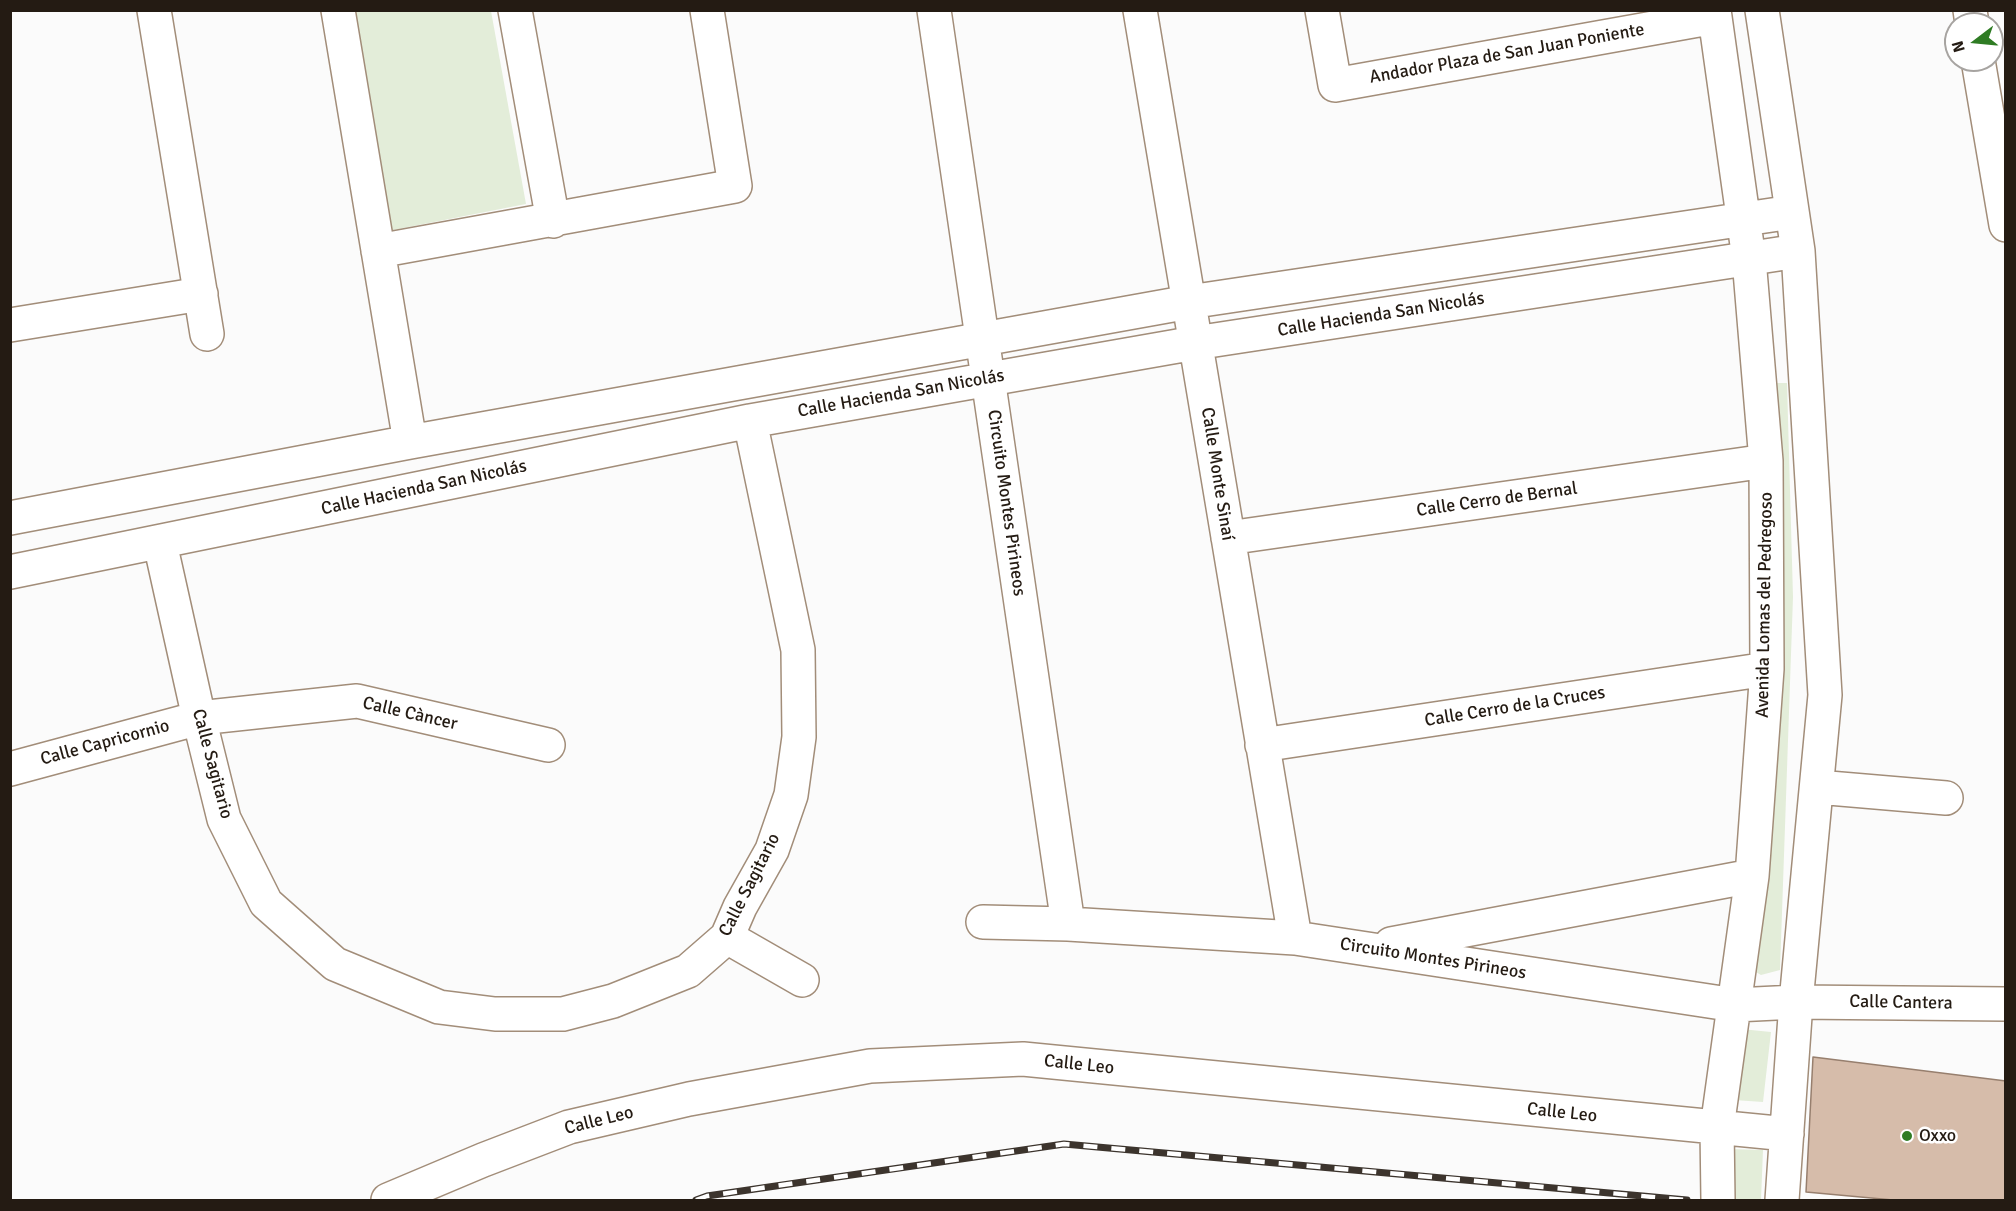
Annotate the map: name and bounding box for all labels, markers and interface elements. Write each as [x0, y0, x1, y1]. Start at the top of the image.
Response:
north arrow [1944, 12, 2004, 72]
street label: Andador Plaza de San Juan Poniente [1368, 19, 1646, 89]
text: N [1947, 38, 1970, 55]
street label: Calle Hacienda San Nicolás [1276, 288, 1486, 342]
street label: Calle Hacienda San Nicolás [796, 365, 1006, 423]
street label: Calle Monte Sinaí [1196, 406, 1238, 542]
street label: Circuito Montes Pirineos [982, 408, 1030, 598]
street label: Calle Hacienda San Nicolás [319, 456, 529, 520]
street label: Calle Cerro de Bernal [1415, 478, 1579, 522]
street label: Avenida Lomas del Pedregoso [1752, 492, 1778, 718]
street label: Calle Cerro de la Cruces [1423, 682, 1607, 732]
street label: Calle Càncer [360, 693, 460, 735]
street label: Calle Sagitario [187, 707, 237, 821]
street label: Calle Capricornio [38, 715, 172, 771]
street label: Calle Sagitario [715, 830, 785, 940]
street label: Circuito Montes Pirineos [1338, 934, 1528, 984]
street label: Calle Cantera [1849, 991, 1953, 1015]
street label: Calle Leo [1043, 1051, 1115, 1079]
street label: Calle Leo [1526, 1099, 1598, 1127]
street label: Calle Leo [562, 1102, 636, 1140]
place label: Oxxo [1919, 1125, 1956, 1147]
marker: Oxxo [1900, 1129, 1914, 1143]

